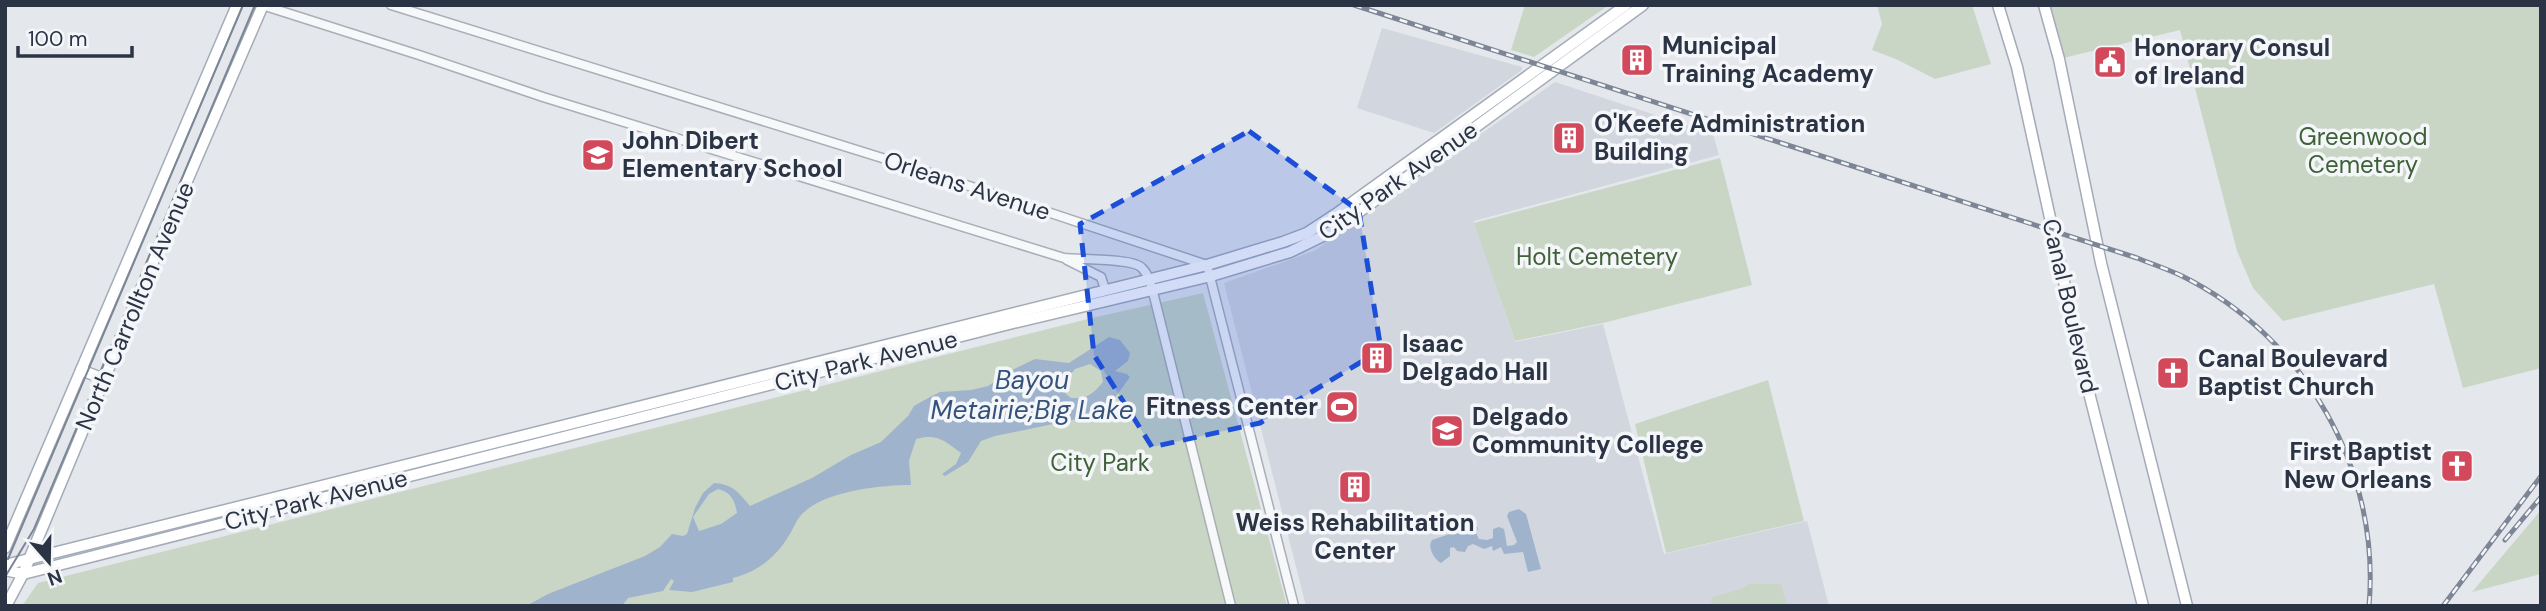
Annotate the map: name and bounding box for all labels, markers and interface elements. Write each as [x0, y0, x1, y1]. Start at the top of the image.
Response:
scale bar [18, 14, 131, 58]
text: 100 m [28, 25, 88, 53]
place label: Municipal Training Academy [1662, 30, 1874, 89]
place label: Honorary Consul of Ireland [2134, 32, 2330, 91]
building icon: Municipal Training Academy [1618, 41, 1656, 79]
public building icon: Honorary Consul of Ireland [2091, 43, 2129, 81]
place label: O'Keefe Administration Building [1594, 108, 1865, 167]
street label: City Park Avenue [1312, 114, 1483, 247]
building icon: O'Keefe Administration Building [1550, 119, 1588, 157]
park label: Greenwood Cemetery [2298, 121, 2428, 180]
place label: John Dibert Elementary School [622, 125, 843, 184]
school or university icon: John Dibert Elementary School [579, 136, 617, 174]
street label: Orleans Avenue [880, 144, 1054, 227]
street label: North Carrollton Avenue [68, 177, 201, 435]
street label: Canal Boulevard [2035, 215, 2106, 396]
park label: Holt Cemetery [1516, 241, 1678, 272]
street label: City Park Avenue [771, 323, 961, 398]
place label: Isaac Delgado Hall [1402, 328, 1548, 387]
building icon: Isaac Delgado Hall [1358, 339, 1396, 377]
place label: Canal Boulevard Baptist Church [2198, 343, 2388, 402]
church icon: Canal Boulevard Baptist Church [2154, 354, 2192, 392]
water label: Bayou Metairie;Big Lake [931, 363, 1133, 427]
sports icon: Fitness Center [1323, 388, 1361, 426]
place label: Fitness Center [1146, 391, 1318, 422]
place label: Delgado Community College [1472, 401, 1704, 460]
school or university icon: Delgado Community College [1428, 412, 1466, 450]
place label: First Baptist New Orleans [2284, 436, 2432, 495]
park label: City Park [1050, 447, 1150, 478]
church icon: First Baptist New Orleans [2438, 447, 2476, 485]
street label: City Park Avenue [221, 462, 411, 537]
building icon: Weiss Rehabilitation Center [1336, 468, 1374, 506]
place label: Weiss Rehabilitation Center [1235, 507, 1475, 566]
north arrow [14, 527, 84, 597]
text: N [44, 563, 65, 592]

